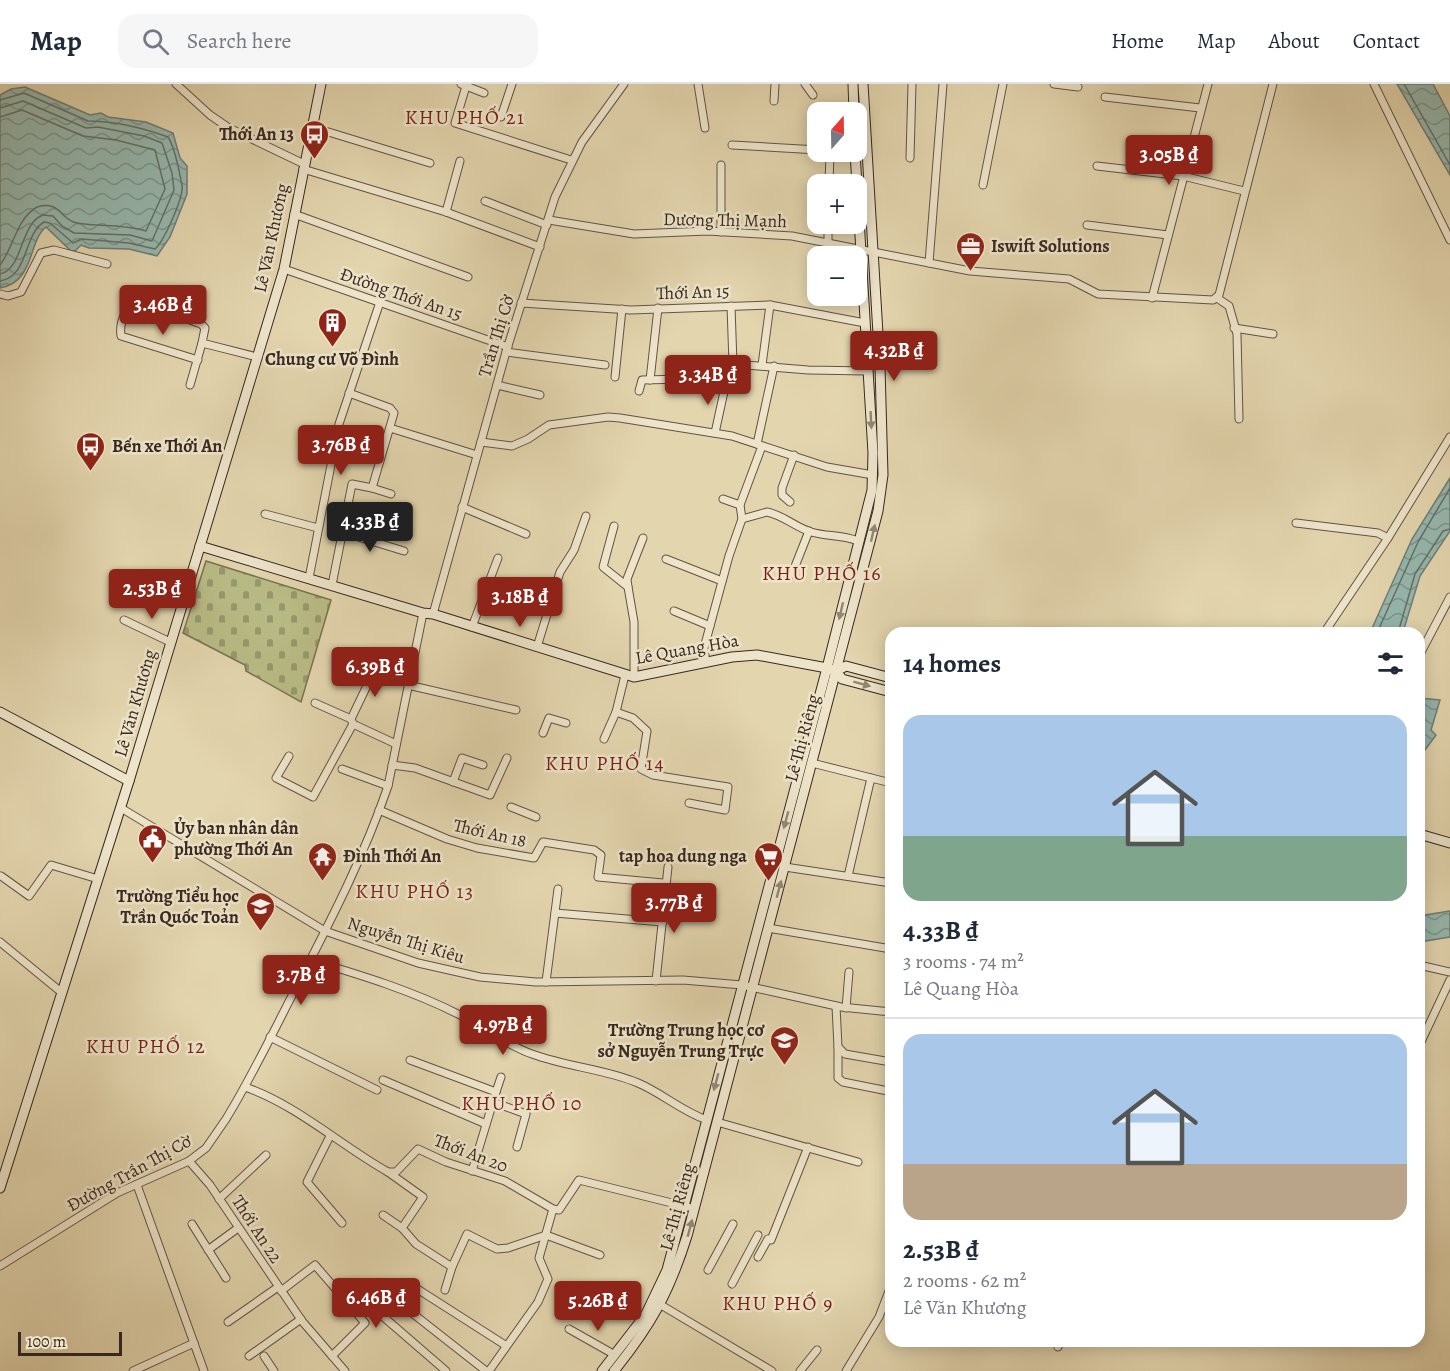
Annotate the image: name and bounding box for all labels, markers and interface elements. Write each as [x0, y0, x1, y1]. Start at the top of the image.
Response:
search box [118, 14, 538, 68]
text: Map [30, 22, 82, 60]
icon: search [139, 25, 172, 58]
text: Search here [187, 26, 291, 56]
text: Home [1111, 27, 1164, 55]
text: Map [1197, 27, 1235, 55]
text: About [1268, 27, 1320, 55]
text: Contact [1353, 27, 1420, 55]
north arrow [807, 102, 867, 162]
map controls [807, 102, 867, 306]
district label: KHU PHỐ 21 [405, 104, 525, 131]
bus stop icon: Thới An 13 [299, 118, 331, 160]
place label: Thới An 13 [219, 122, 294, 146]
pin: 3.05B ₫ [1114, 135, 1224, 186]
text: 3.05B ₫ [1140, 141, 1198, 168]
button: + [807, 174, 867, 234]
street label: Lê Văn Khương [248, 181, 294, 295]
street label: Dương Thị Mạnh [663, 207, 787, 233]
office icon: Iswift Solutions [954, 230, 986, 272]
place label: Iswift Solutions [991, 234, 1110, 258]
button: − [807, 246, 867, 306]
street label: Đường Thới An 15 [337, 262, 465, 326]
street label: Thới An 15 [656, 279, 730, 305]
pin: 3.46B ₫ [108, 285, 218, 336]
text: 3.46B ₫ [133, 291, 193, 318]
street label: Trần Thị Cờ [472, 291, 520, 380]
building icon: Chung cư Võ Đình [316, 306, 348, 348]
pin: 4.32B ₫ [839, 331, 949, 382]
text: 4.32B ₫ [864, 337, 924, 364]
place label: Chung cư Võ Đình [265, 347, 399, 371]
pin: 3.34B ₫ [653, 355, 763, 406]
text: 3.34B ₫ [679, 361, 737, 388]
one-way arrow [867, 410, 876, 429]
pin: 3.76B ₫ [286, 425, 396, 476]
bus stop icon: Bến xe Thới An [75, 430, 107, 472]
text: 3.76B ₫ [312, 431, 370, 458]
place label: Bến xe Thới An [112, 434, 222, 458]
pin: 4.33B ₫ [315, 502, 425, 553]
text: 4.33B ₫ [341, 508, 399, 535]
one-way arrow [869, 523, 878, 542]
district label: KHU PHỐ 16 [762, 560, 882, 587]
pin: 2.53B ₫ [97, 569, 207, 620]
text: 2.53B ₫ [123, 575, 181, 602]
pin: 3.18B ₫ [465, 577, 575, 628]
text: 3.18B ₫ [491, 583, 549, 610]
one-way arrow [836, 601, 845, 620]
street label: Lê Quang Hòa [633, 628, 741, 670]
street label: Lê Văn Khương [108, 646, 162, 760]
text: 14 homes [903, 646, 1001, 681]
pin: 6.39B ₫ [320, 647, 430, 698]
icon: filters [1374, 647, 1407, 680]
text: 6.39B ₫ [346, 653, 404, 680]
one-way arrow [853, 680, 871, 689]
street label: Lê Thị Riêng [779, 691, 825, 785]
district label: KHU PHỐ 14 [545, 750, 665, 777]
icon: home [1101, 754, 1209, 862]
one-way arrow [781, 810, 791, 829]
street label: Thới An 18 [451, 813, 529, 853]
place label: Ủy ban nhân dân phường Thới An [174, 816, 299, 861]
public building icon: Ủy ban nhân dân phường Thới An [137, 822, 169, 864]
temple icon: Đình Thới An [306, 840, 338, 882]
supermarket icon: tap hoa dung nga [752, 840, 784, 882]
place label: Đình Thới An [343, 844, 441, 868]
place label: tap hoa dung nga [619, 844, 747, 868]
district label: KHU PHỐ 13 [355, 878, 475, 905]
one-way arrow [775, 880, 784, 898]
pin: 3.77B ₫ [619, 883, 729, 934]
place label: Trường Tiểu học Trần Quốc Toản [116, 884, 239, 929]
text: 3.77B ₫ [645, 889, 703, 916]
school or university icon: Trường Tiểu học Trần Quốc Toản [244, 890, 276, 932]
street label: Nguyễn Thị Kiêu [345, 911, 468, 969]
text: 4.33B ₫ [903, 913, 979, 948]
text: 3 rooms · 74 m² [903, 948, 1024, 975]
pin: 3.7B ₫ [252, 955, 350, 1006]
text: 3.7B ₫ [277, 961, 325, 988]
text: Lê Quang Hòa [903, 975, 1019, 1002]
pin: 4.97B ₫ [448, 1005, 558, 1056]
text: 4.97B ₫ [474, 1011, 532, 1038]
place label: Trường Trung học cơ sở Nguyễn Trung Trực [597, 1018, 765, 1063]
school or university icon: Trường Trung học cơ sở Nguyễn Trung Trực [769, 1024, 801, 1066]
district label: KHU PHỐ 12 [86, 1033, 206, 1060]
one-way arrow [711, 1073, 721, 1091]
icon: home [1101, 1073, 1209, 1181]
district label: KHU PHỐ 10 [461, 1090, 583, 1117]
street label: Đường Trần Thị Cờ [62, 1128, 196, 1217]
street label: Thới An 20 [431, 1128, 511, 1178]
street label: Lê Thị Riêng [654, 1160, 700, 1254]
street label: Thới An 22 [226, 1190, 288, 1268]
one-way arrow [685, 1219, 695, 1237]
text: 2.53B ₫ [903, 1232, 979, 1267]
text: 2 rooms · 62 m² [903, 1267, 1026, 1294]
pin: 6.46B ₫ [321, 1278, 431, 1329]
pin: 5.26B ₫ [543, 1281, 653, 1332]
text: 6.46B ₫ [346, 1284, 406, 1311]
text: 5.26B ₫ [568, 1287, 628, 1314]
district label: KHU PHỐ 9 [722, 1290, 834, 1317]
text: Lê Văn Khương [903, 1294, 1027, 1321]
scale bar [18, 1329, 122, 1356]
text: 100 m [27, 1331, 66, 1353]

